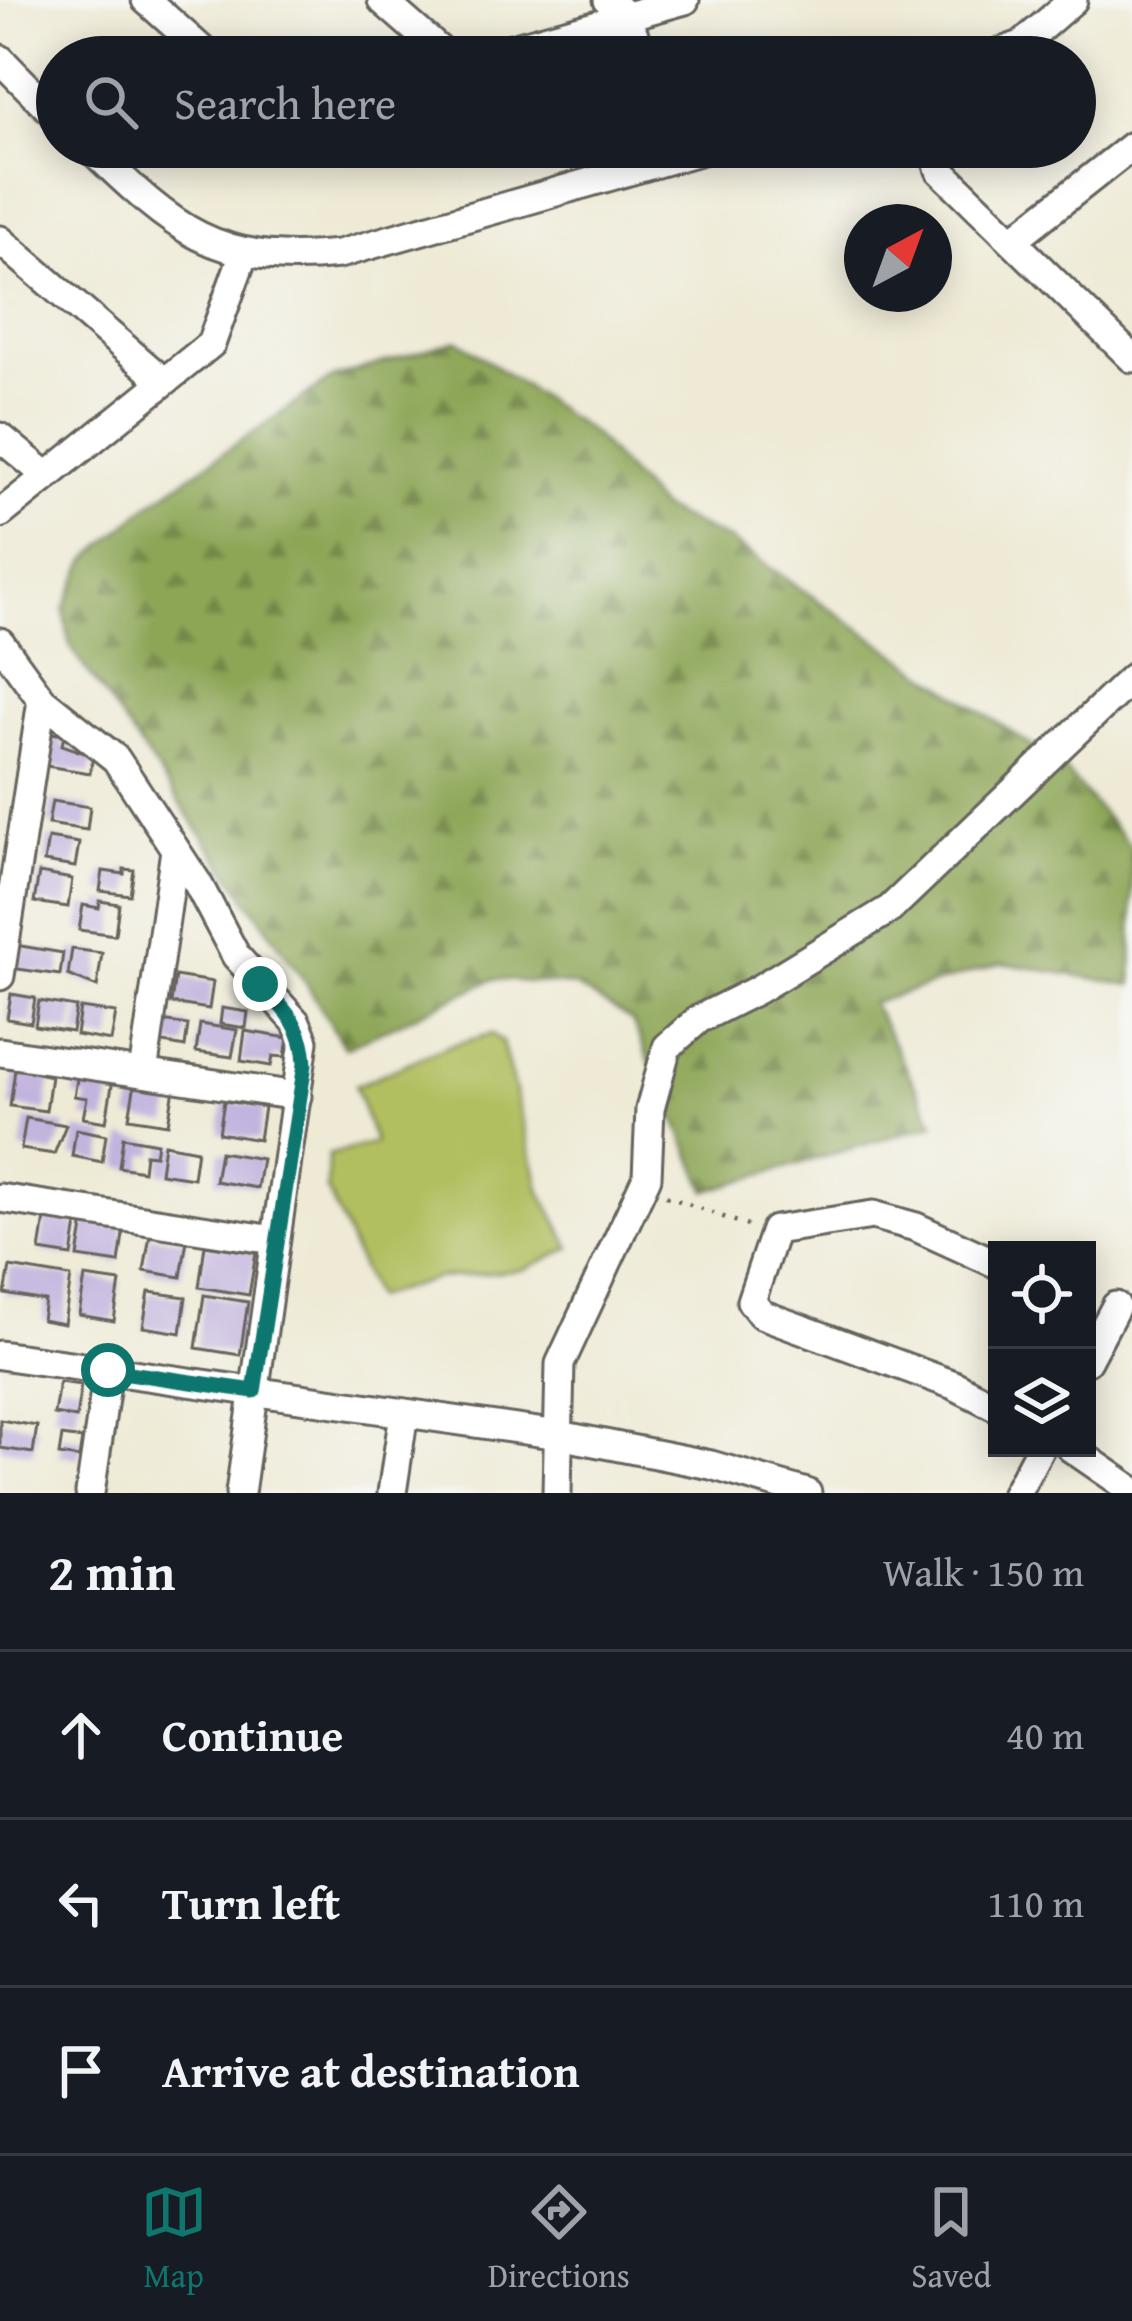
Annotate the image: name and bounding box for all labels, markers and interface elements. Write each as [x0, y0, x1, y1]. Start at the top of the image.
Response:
search box [36, 36, 1096, 168]
icon: search [78, 69, 144, 135]
text: Search here [174, 70, 396, 135]
north arrow [844, 204, 952, 312]
route end [233, 957, 287, 1011]
map controls [988, 1241, 1096, 1457]
button: locate [988, 1241, 1096, 1349]
route start [81, 1343, 135, 1397]
button: layers [988, 1349, 1096, 1457]
text: 2 min [48, 1534, 175, 1609]
text: Walk · 150 m [883, 1543, 1084, 1600]
icon: ahead [48, 1702, 114, 1768]
text: Continue [162, 1702, 343, 1767]
text: 40 m [1006, 1706, 1084, 1763]
icon: left [48, 1870, 114, 1936]
text: Turn left [162, 1870, 340, 1935]
text: 110 m [987, 1874, 1084, 1931]
icon: arrive [48, 2038, 114, 2104]
text: Arrive at destination [162, 2038, 580, 2103]
tab: Map [141, 2179, 207, 2299]
tab: Directions [488, 2179, 630, 2299]
tab: Saved [911, 2179, 991, 2299]

